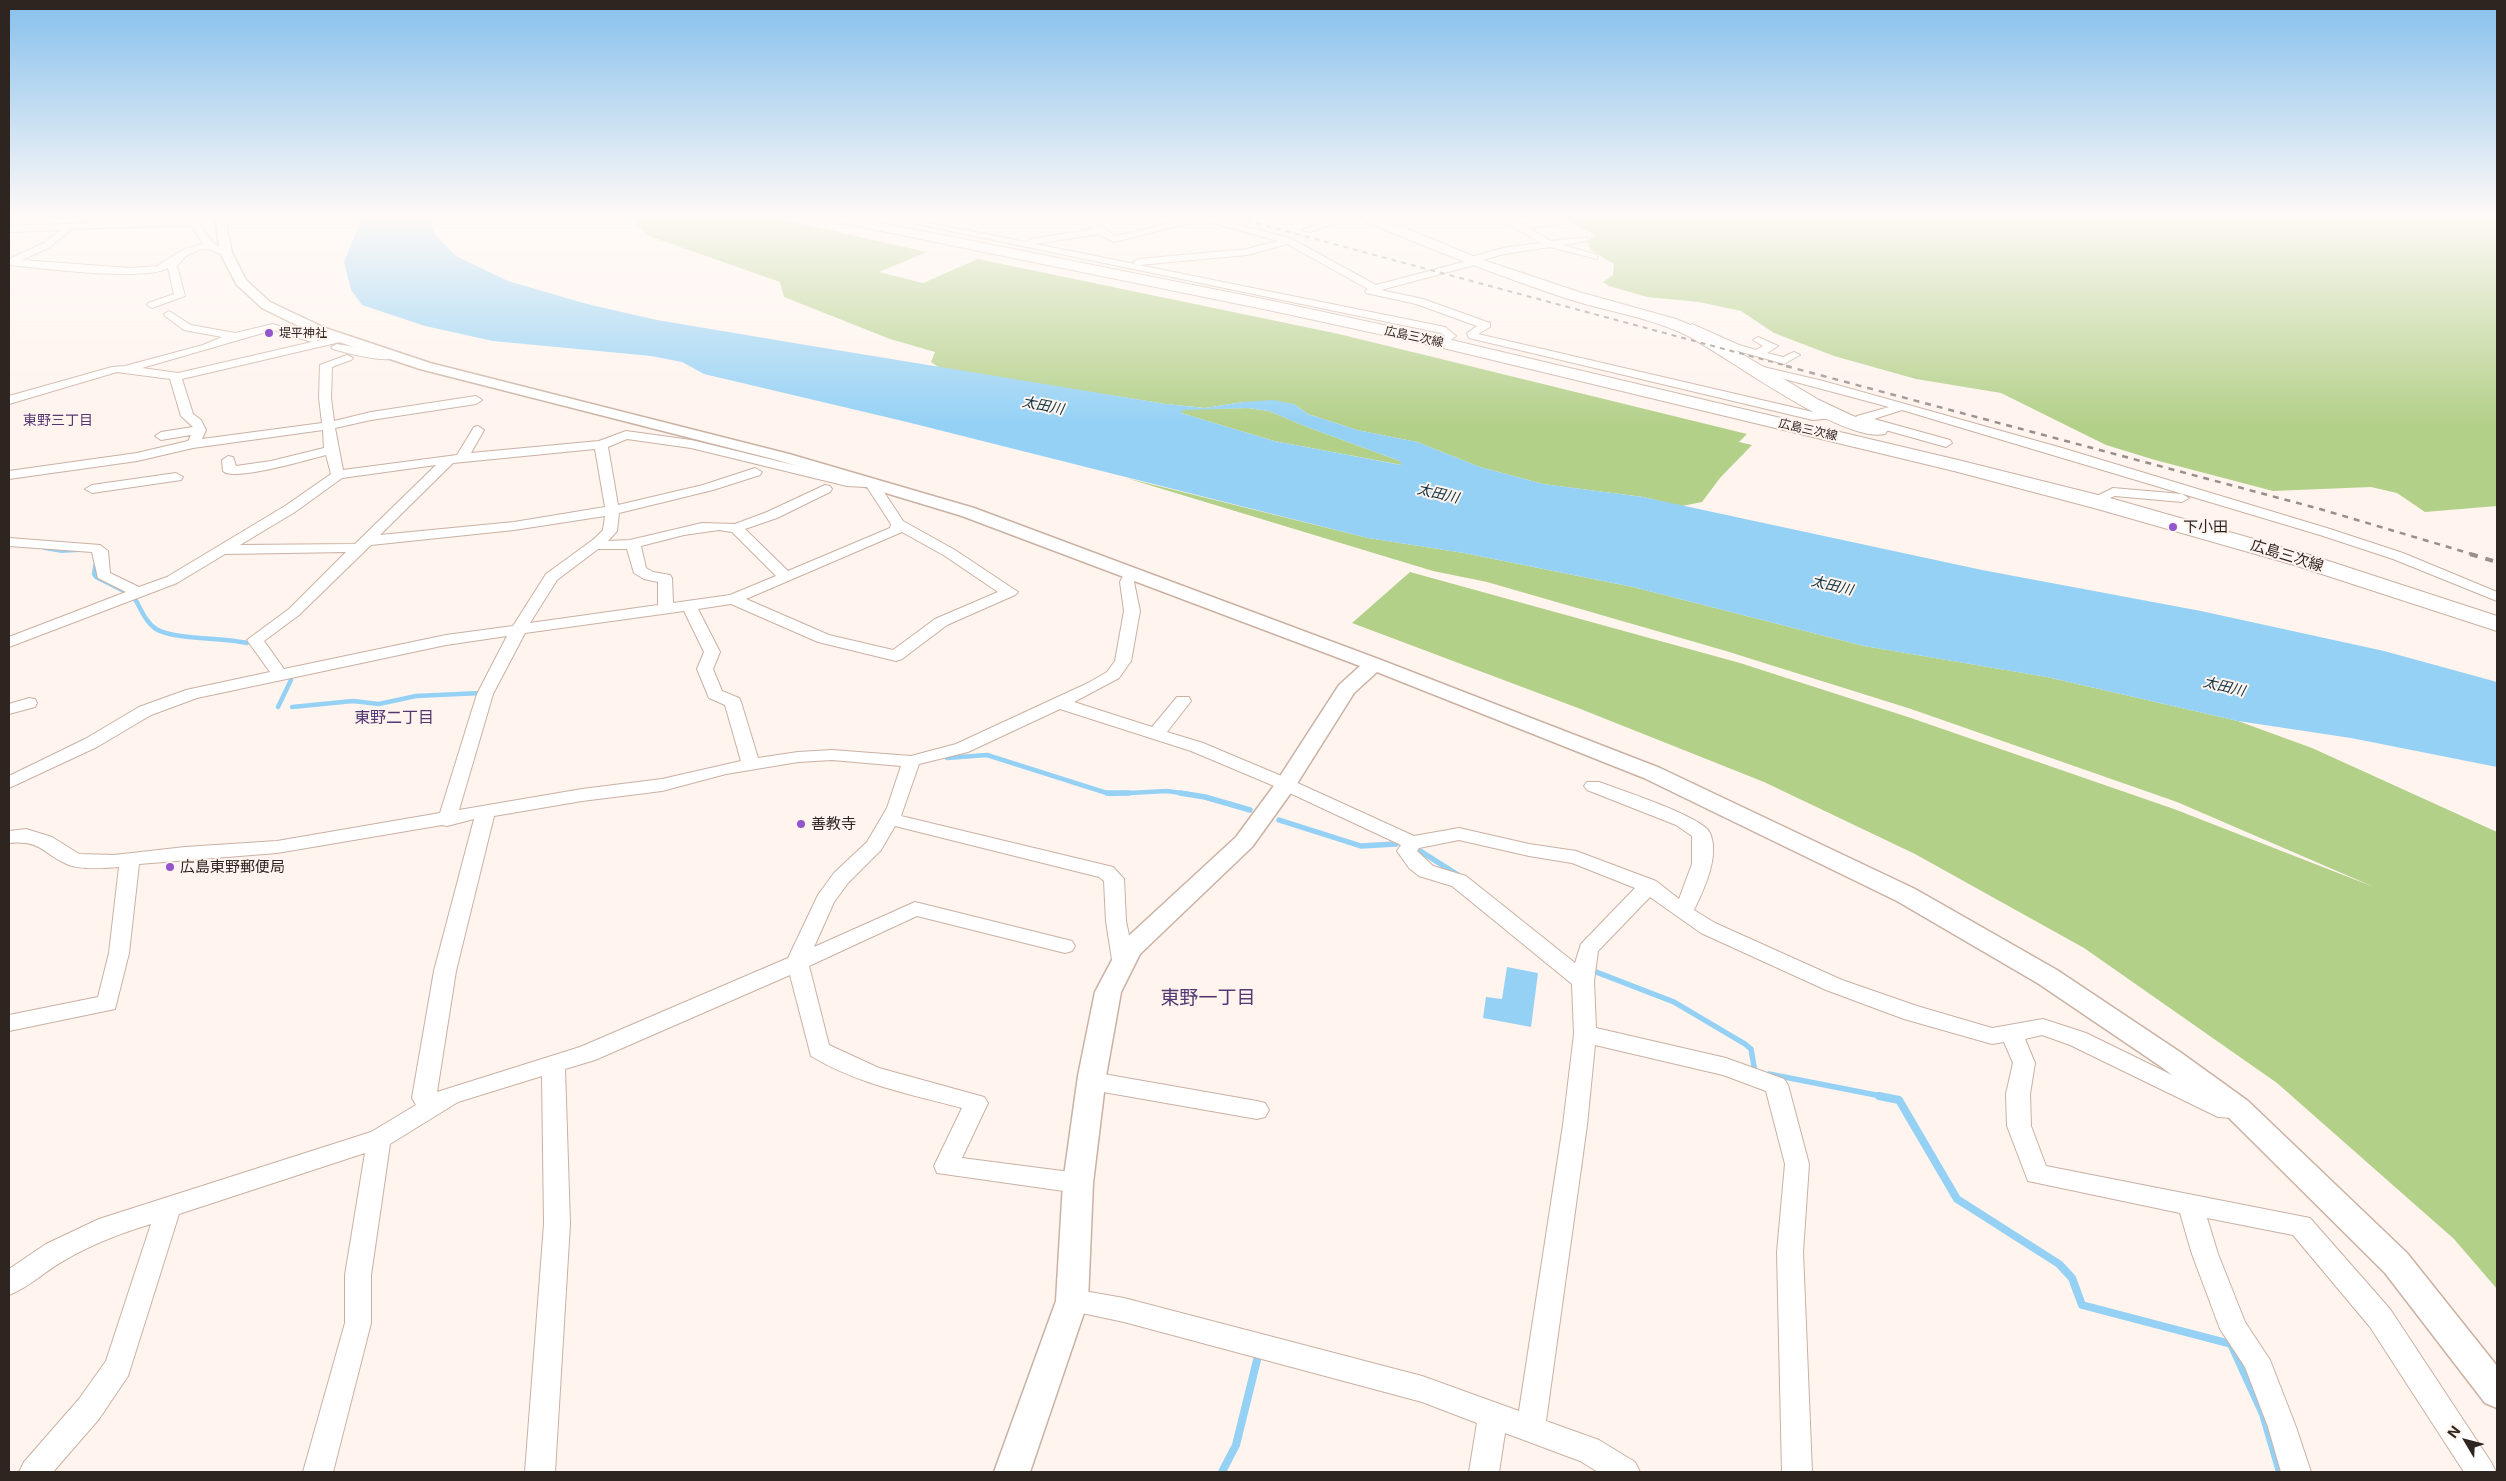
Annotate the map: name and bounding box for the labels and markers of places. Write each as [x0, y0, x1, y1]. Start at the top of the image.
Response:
place label: 堤平神社 [279, 326, 327, 340]
marker: 堤平神社 [263, 327, 275, 339]
place label: 下小田 [2183, 518, 2228, 536]
marker: 下小田 [2167, 521, 2179, 533]
place label: 善教寺 [811, 815, 856, 833]
marker: 善教寺 [795, 818, 807, 830]
place label: 広島東野郵便局 [180, 858, 285, 876]
marker: 広島東野郵便局 [164, 861, 176, 873]

